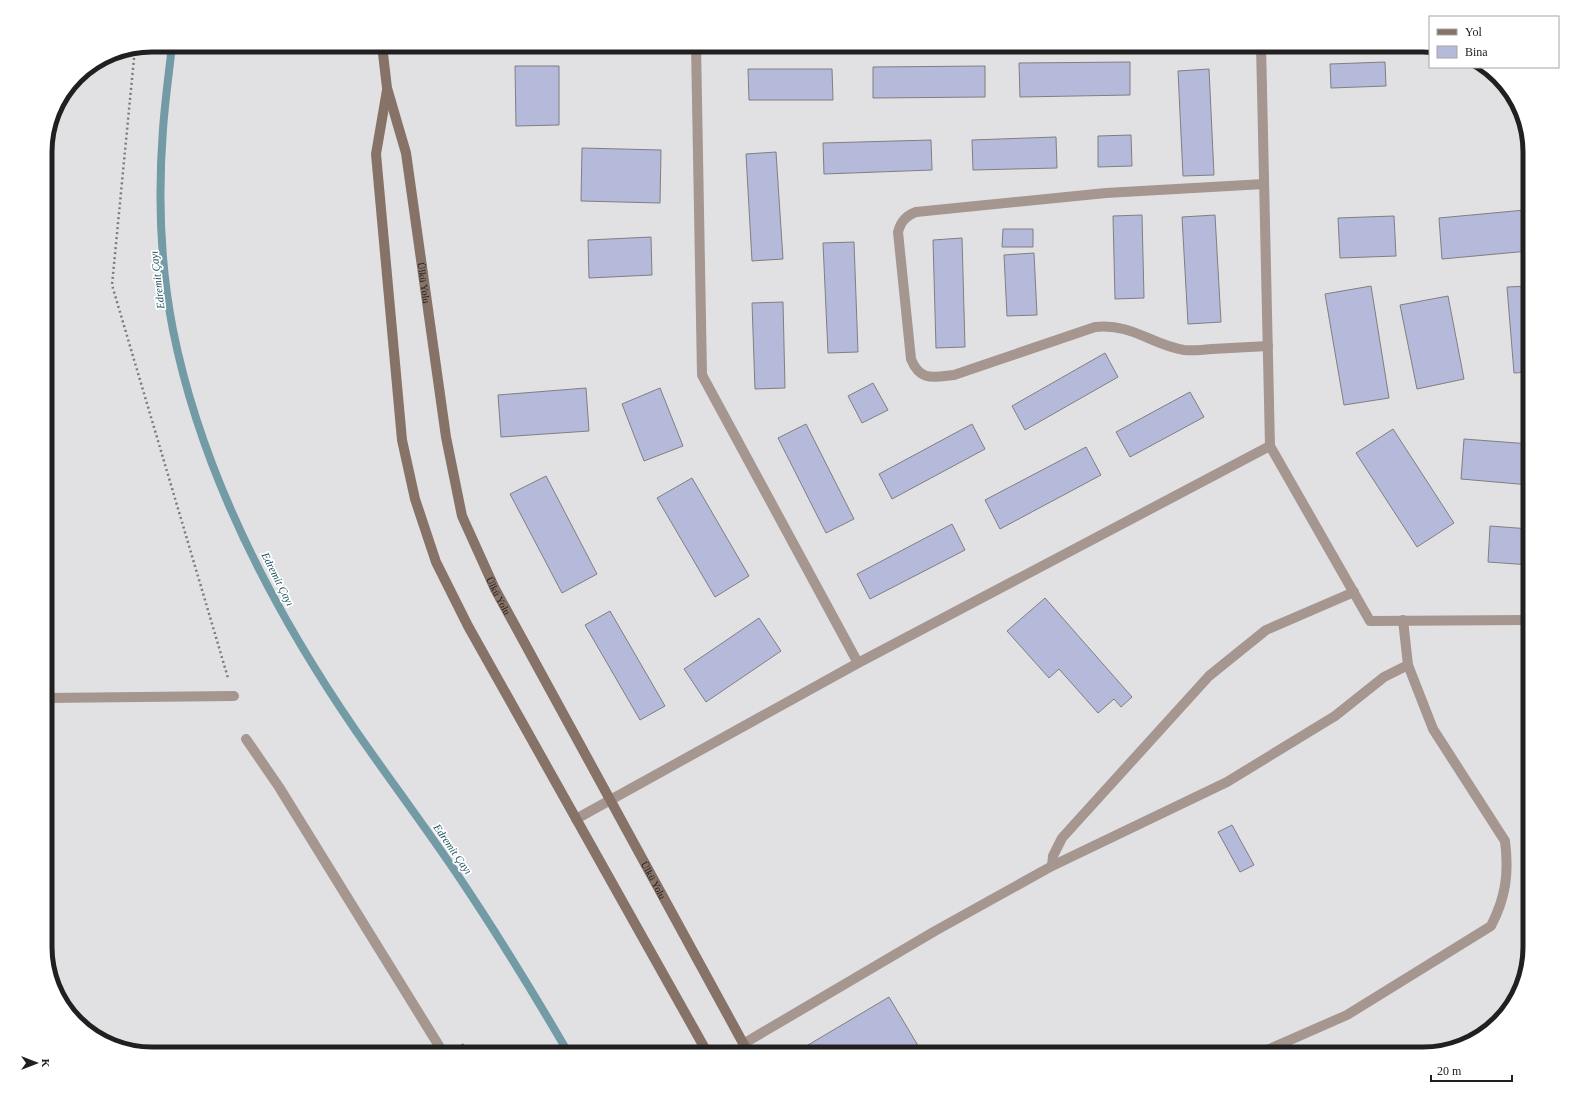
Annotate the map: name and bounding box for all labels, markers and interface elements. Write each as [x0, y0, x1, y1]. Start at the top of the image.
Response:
legend [1429, 16, 1559, 68]
text: Yol [1465, 25, 1482, 39]
text: Bina [1465, 45, 1488, 59]
water label: Edremit Çayı [147, 250, 167, 311]
street label: Ülkü Yolu [415, 262, 432, 304]
water label: Edremit Çayı [259, 549, 297, 608]
street label: Ülkü Yolu [484, 575, 513, 616]
water label: Edremit Çayı [431, 821, 475, 876]
street label: Ülkü Yolu [639, 859, 668, 901]
north arrow [16, 1043, 56, 1083]
scale bar [1431, 1057, 1512, 1083]
text: K [40, 1059, 52, 1068]
text: 20 m [1437, 1064, 1462, 1078]

